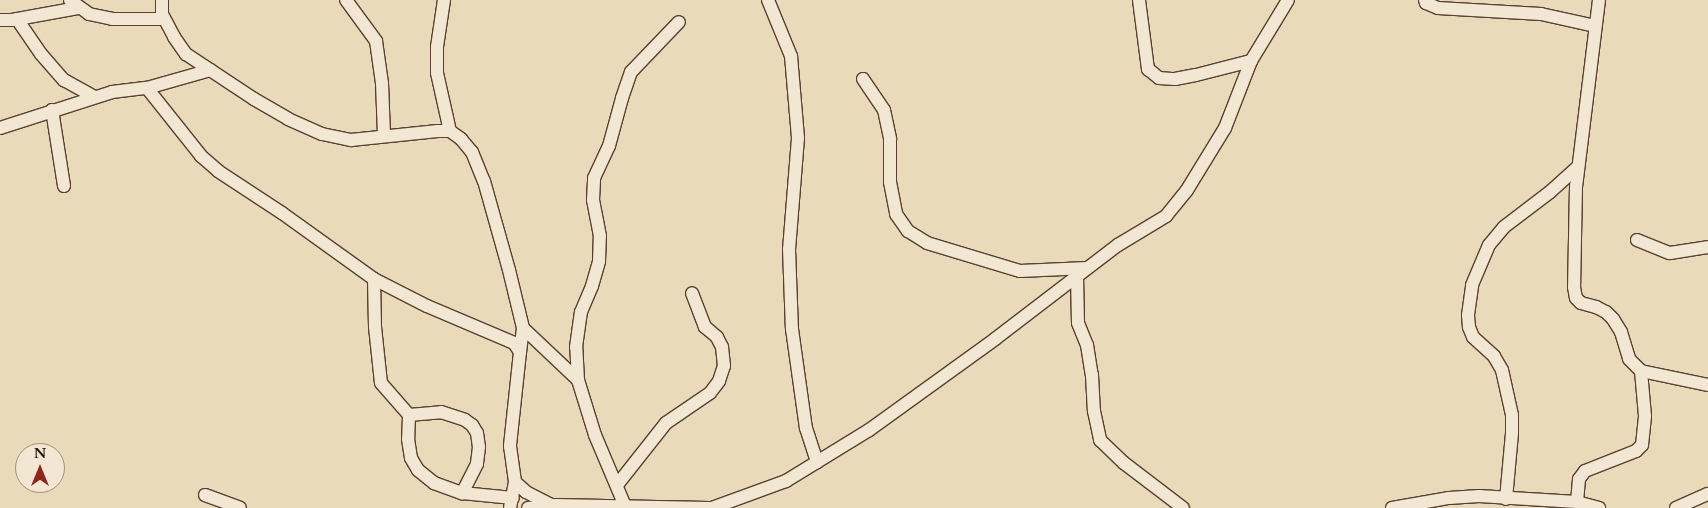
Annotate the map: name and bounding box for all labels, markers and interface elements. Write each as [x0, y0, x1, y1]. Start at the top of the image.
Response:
north arrow [15, 443, 65, 493]
text: N [34, 444, 46, 463]

